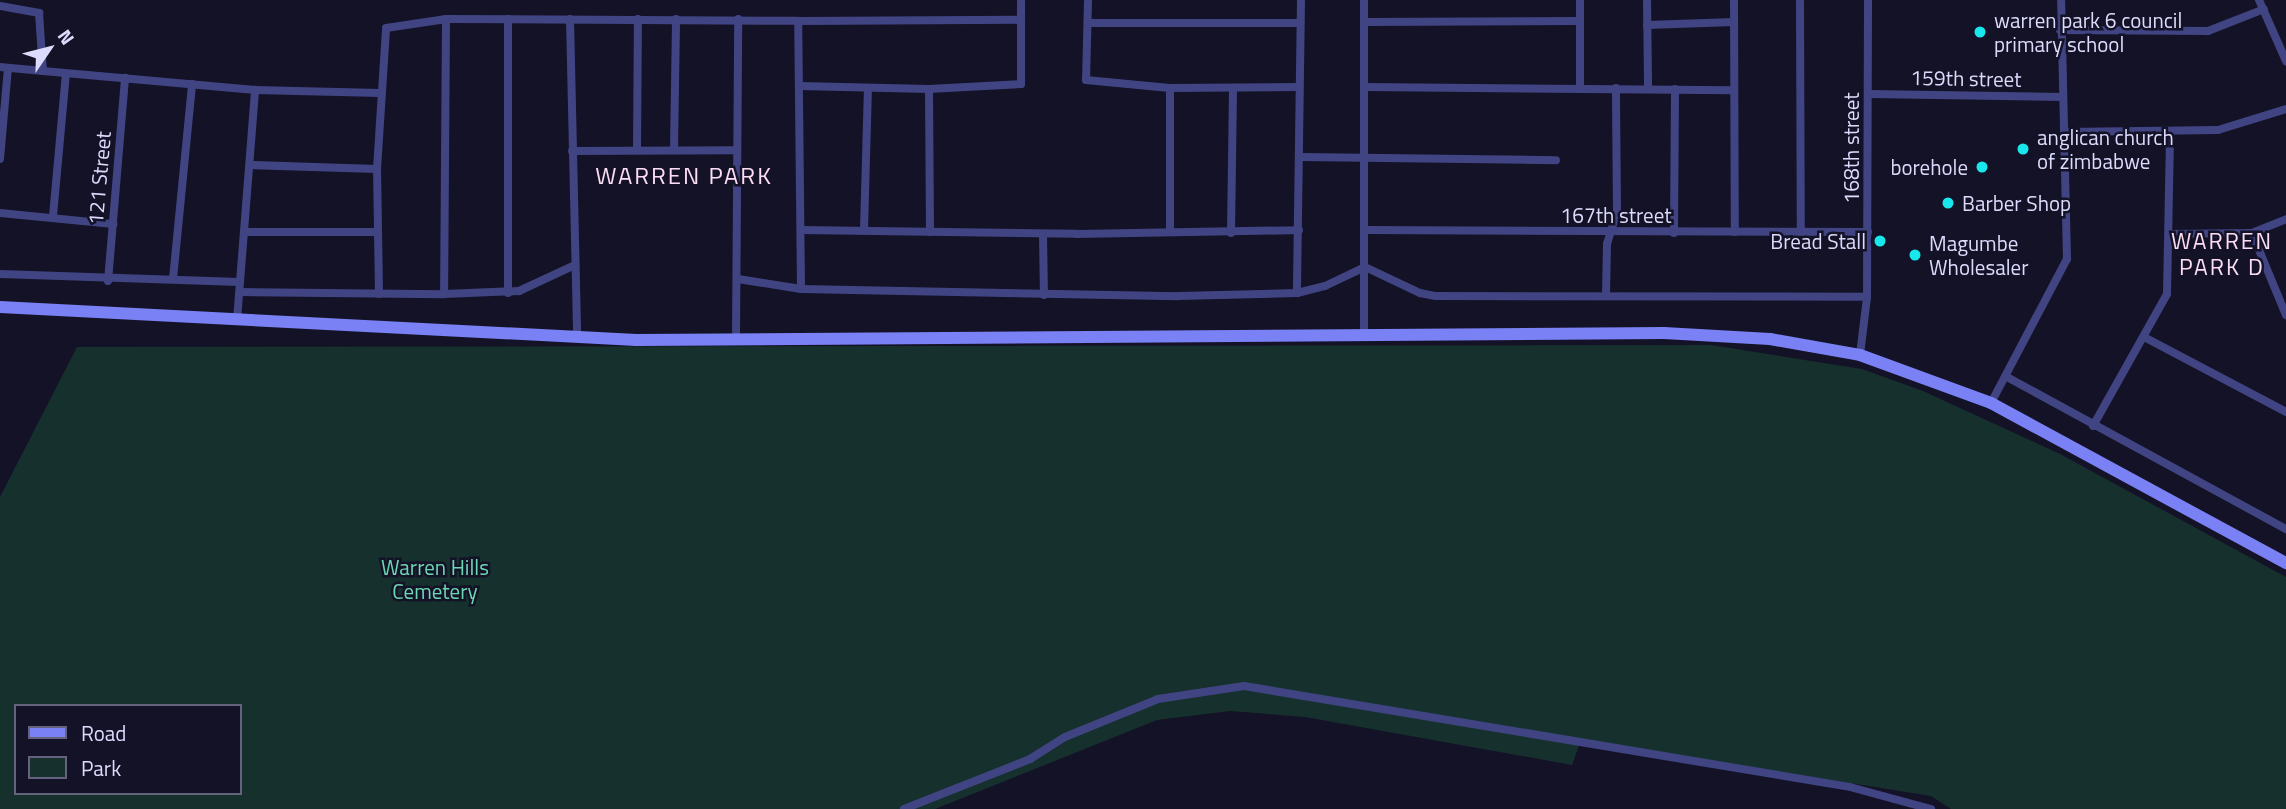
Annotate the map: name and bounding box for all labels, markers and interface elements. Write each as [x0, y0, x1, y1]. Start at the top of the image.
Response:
place label: warren park 6 council primary school [1994, 7, 2182, 57]
north arrow [14, 14, 84, 84]
text: N [51, 23, 82, 50]
marker: warren park 6 council primary school [1972, 24, 1988, 40]
street label: 159th street [1910, 64, 2022, 92]
street label: 168th street [1838, 92, 1864, 204]
place label: anglican church of zimbabwe [2037, 124, 2174, 174]
street label: 121 Street [82, 130, 116, 226]
marker: anglican church of zimbabwe [2015, 141, 2031, 157]
place label: borehole [1890, 154, 1968, 180]
marker: borehole [1974, 159, 1990, 175]
district label: WARREN PARK [597, 162, 771, 190]
place label: Barber Shop [1962, 190, 2071, 216]
marker: Barber Shop [1940, 195, 1956, 211]
street label: 167th street [1560, 202, 1672, 228]
district label: WARREN PARK D [2172, 227, 2272, 281]
place label: Bread Stall [1770, 228, 1866, 254]
place label: Magumbe Wholesaler [1929, 230, 2028, 280]
marker: Bread Stall [1872, 233, 1888, 249]
marker: Magumbe Wholesaler [1907, 247, 1923, 263]
park label: Warren Hills Cemetery [381, 554, 489, 604]
legend [14, 704, 242, 795]
text: Road [81, 717, 126, 749]
text: Park [81, 752, 121, 784]

